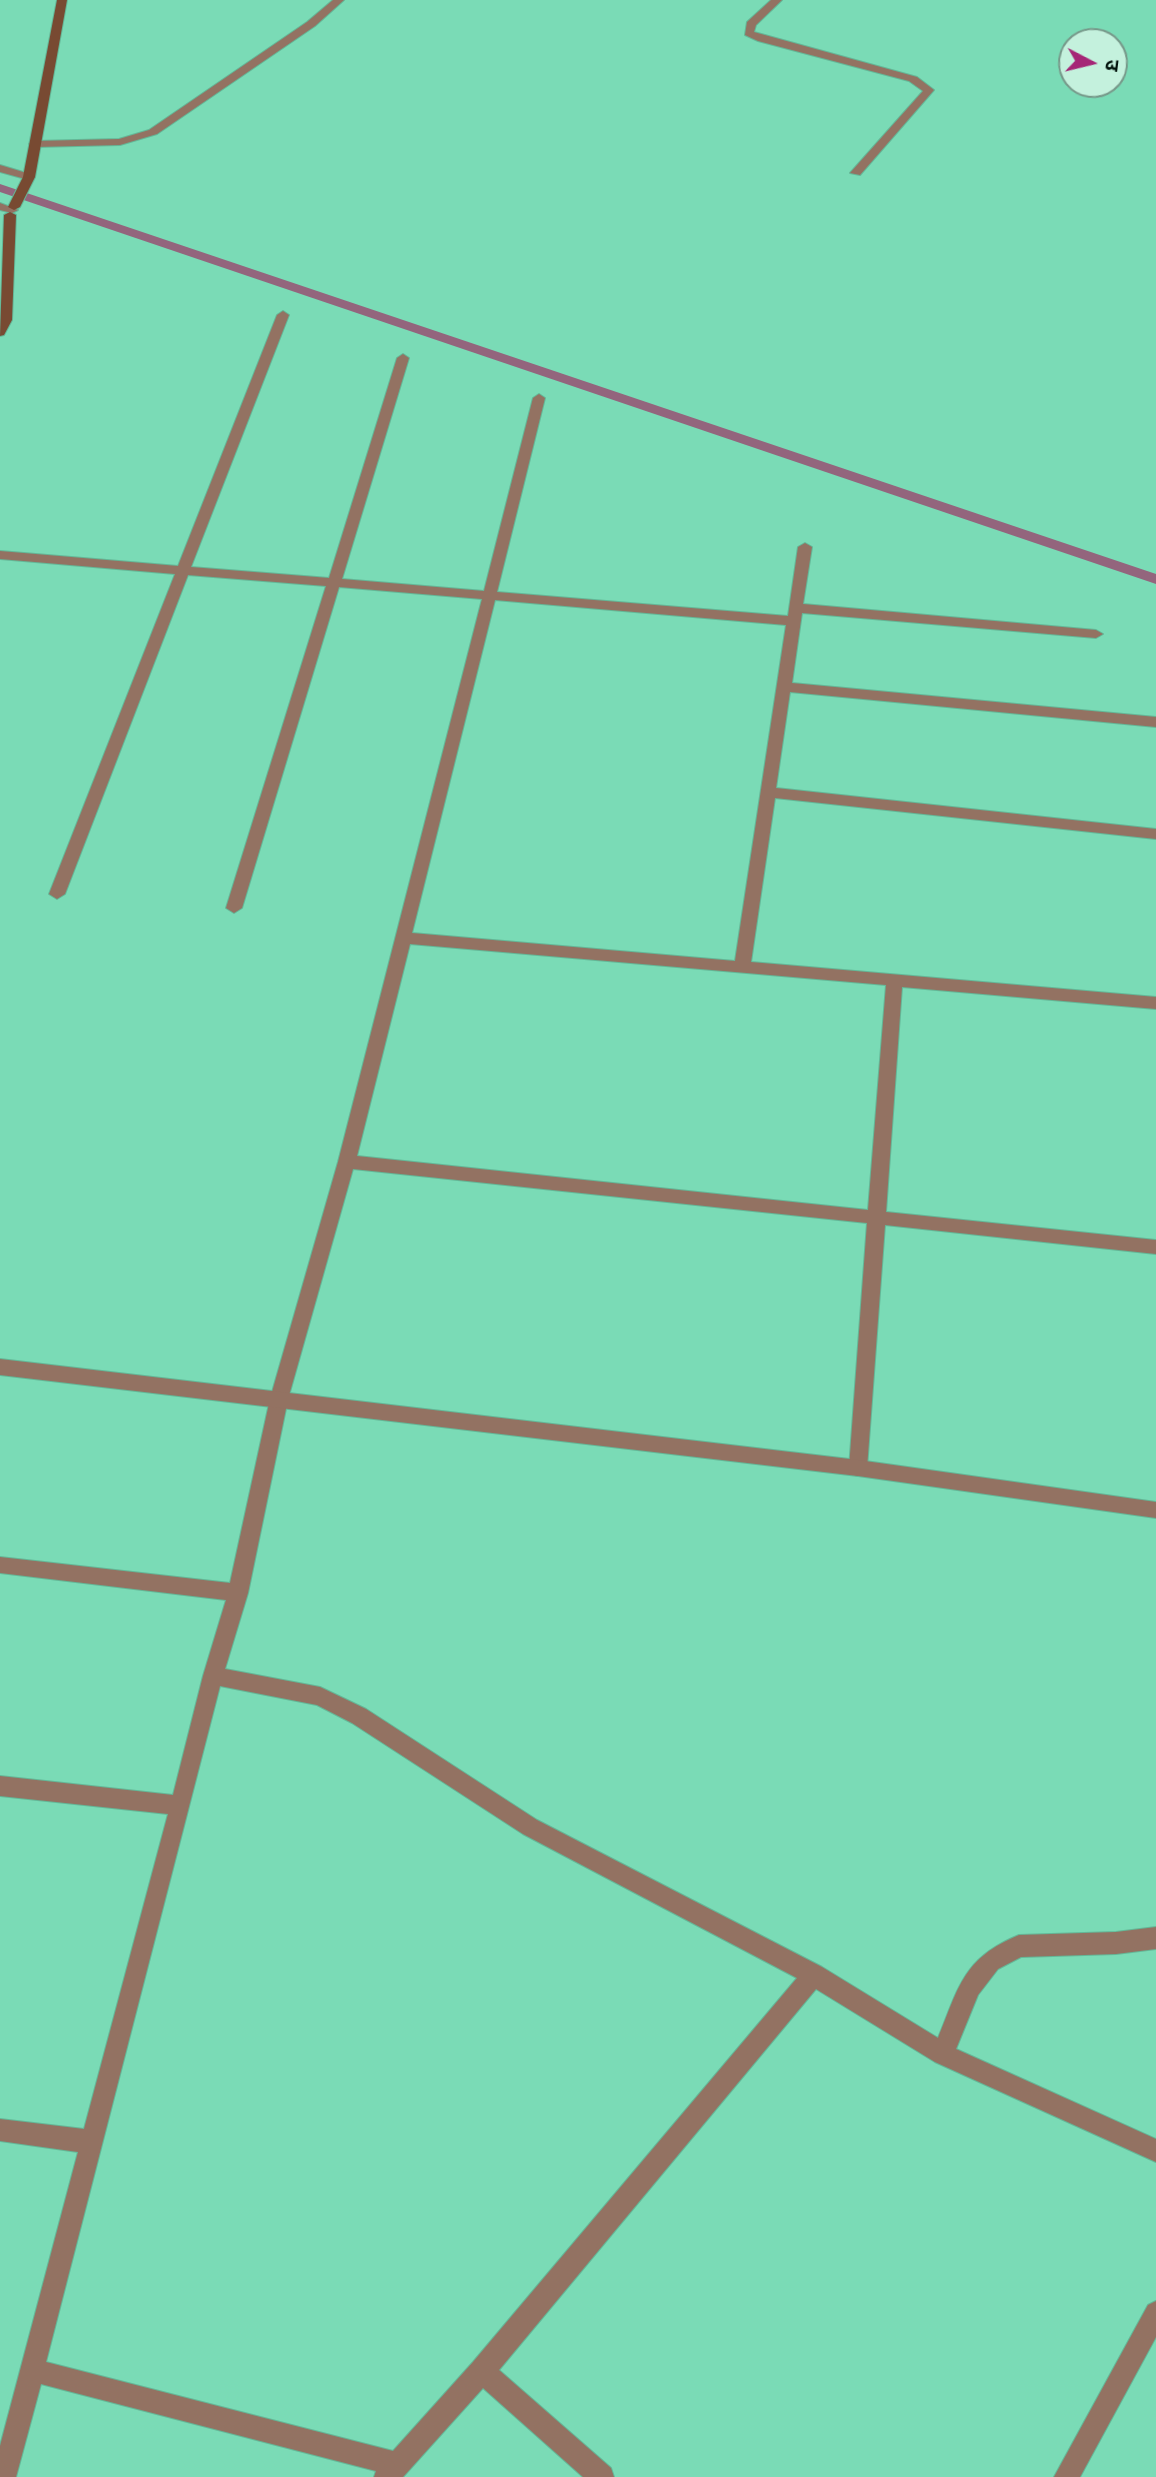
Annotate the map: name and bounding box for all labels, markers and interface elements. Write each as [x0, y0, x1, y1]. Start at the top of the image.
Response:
north arrow [1058, 28, 1128, 98]
text: उ [1100, 58, 1124, 72]

